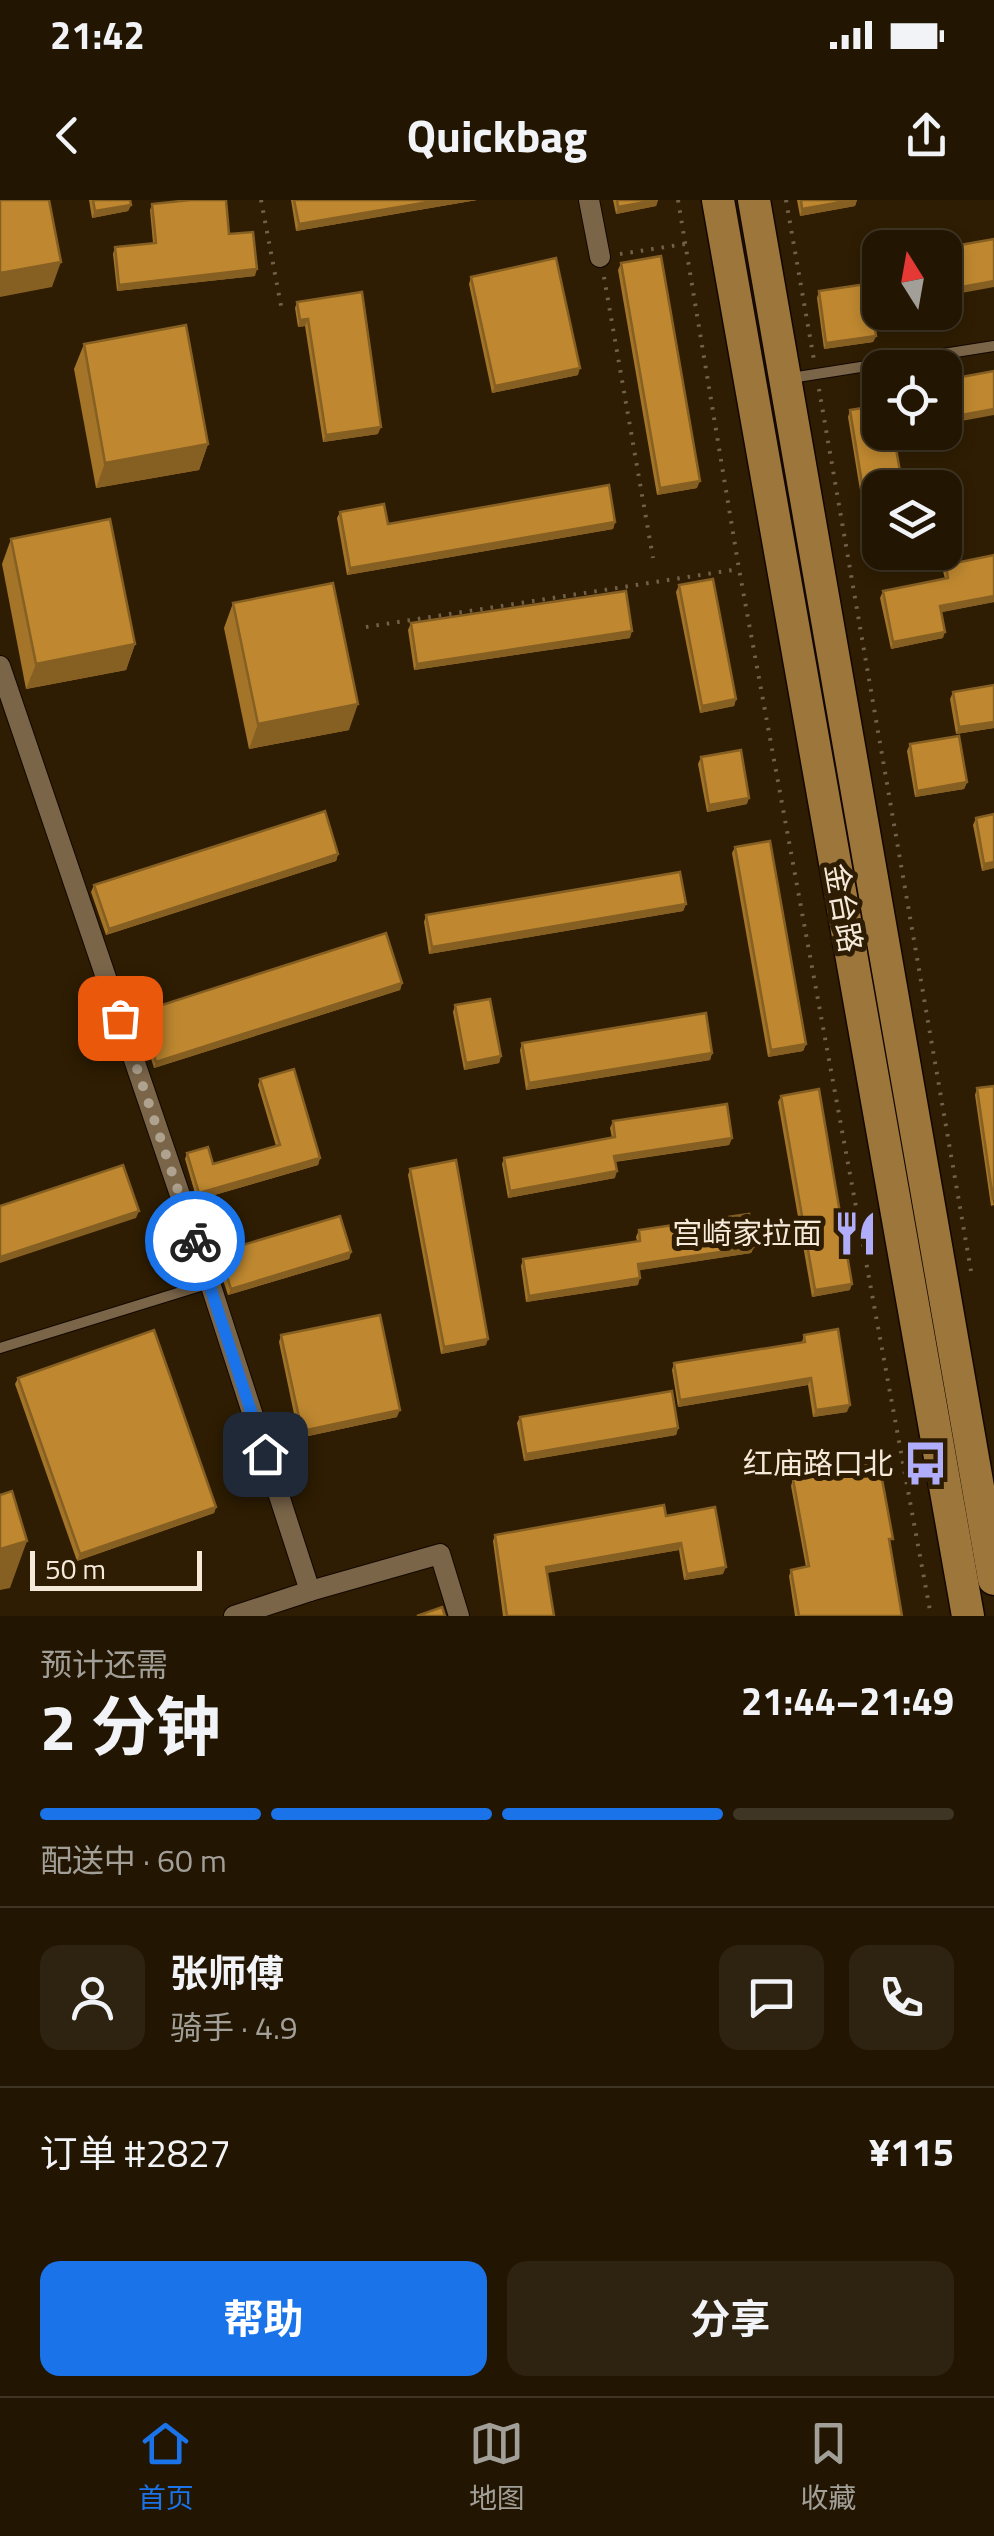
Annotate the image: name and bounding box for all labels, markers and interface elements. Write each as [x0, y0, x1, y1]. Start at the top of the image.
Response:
text: 21:42 [50, 6, 145, 64]
text: Quickbag [407, 101, 587, 169]
icon: back [40, 108, 95, 163]
icon: share [899, 108, 954, 163]
north arrow [862, 230, 962, 330]
map controls [862, 230, 962, 570]
button: locate [862, 350, 962, 450]
button: layers [862, 470, 962, 570]
street label: 金台路 [814, 860, 874, 956]
pin [78, 976, 163, 1061]
icon: bag [93, 991, 148, 1046]
courier [145, 1191, 245, 1291]
place label: 宫崎家拉面 [672, 1210, 822, 1256]
restaurant icon: 宫崎家拉面 [831, 1210, 879, 1258]
icon: bike [168, 1214, 223, 1269]
pin [223, 1412, 308, 1497]
icon: home [238, 1427, 293, 1482]
place label: 红庙路口北 [743, 1440, 893, 1486]
bus stop icon: 红庙路口北 [902, 1440, 950, 1488]
scale bar [30, 1546, 202, 1590]
text: 50 m [45, 1547, 106, 1590]
text: 预计还需 [40, 1640, 168, 1688]
text: 21:44–21:49 [741, 1672, 954, 1730]
text: 2 分钟 [40, 1676, 221, 1775]
text: 配送中 · 60 m [40, 1836, 227, 1884]
text: 张师傅 [170, 1944, 284, 2002]
button: person [40, 1945, 145, 2050]
button: chat [719, 1945, 824, 2050]
button: phone [849, 1945, 954, 2050]
text: 骑手 · 4.9 [170, 2003, 298, 2051]
text: ¥115 [869, 2123, 954, 2181]
text: 订单 #2827 [40, 2124, 231, 2182]
button: 帮助 [40, 2261, 487, 2376]
button: 分享 [507, 2261, 954, 2376]
tab: 首页 [138, 2416, 194, 2519]
tab: 地图 [469, 2416, 525, 2519]
tab: 收藏 [800, 2416, 856, 2519]

